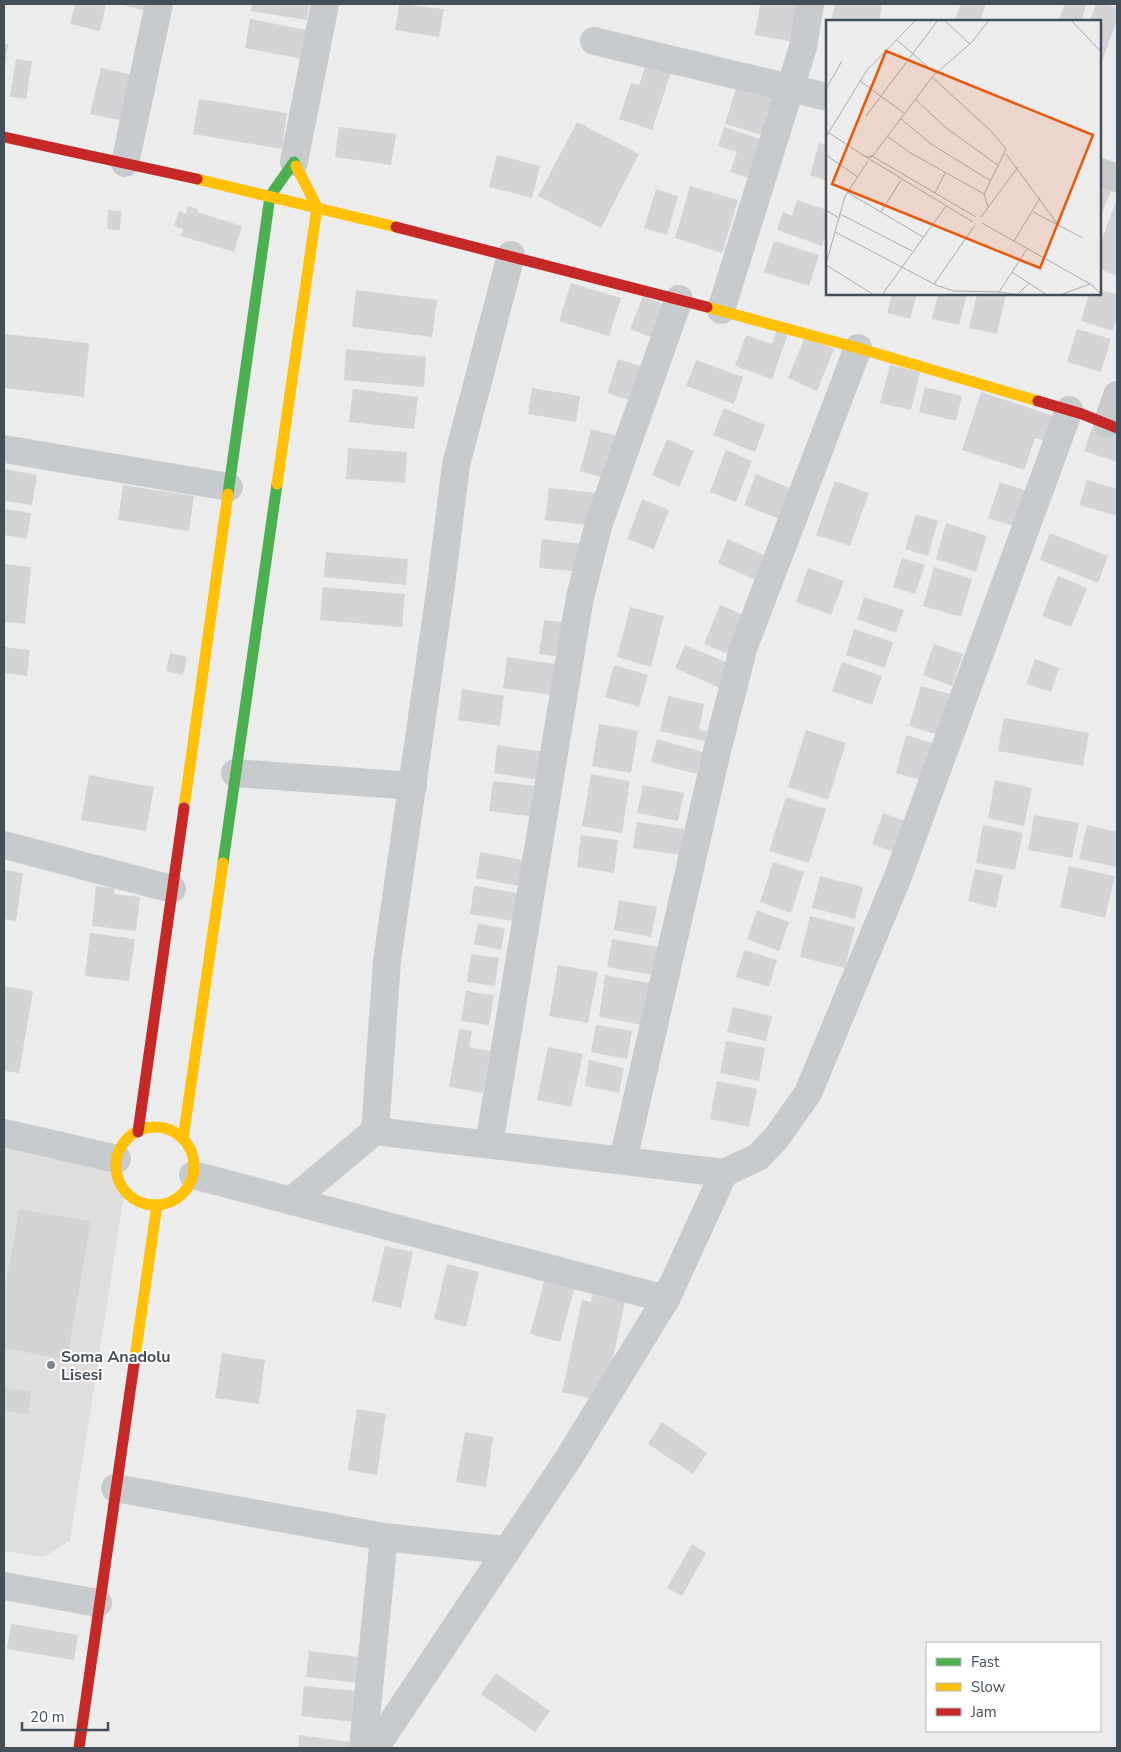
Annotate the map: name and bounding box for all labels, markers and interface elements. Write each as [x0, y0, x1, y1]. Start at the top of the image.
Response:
inset map [826, 20, 1101, 295]
place label: Soma Anadolu Lisesi [61, 1346, 171, 1386]
marker: Soma Anadolu Lisesi [45, 1359, 57, 1371]
legend [926, 1642, 1101, 1732]
text: Fast [971, 1652, 1000, 1672]
text: Slow [971, 1677, 1006, 1697]
scale bar [22, 1700, 109, 1732]
text: Jam [970, 1702, 997, 1722]
text: 20 m [30, 1707, 65, 1727]

